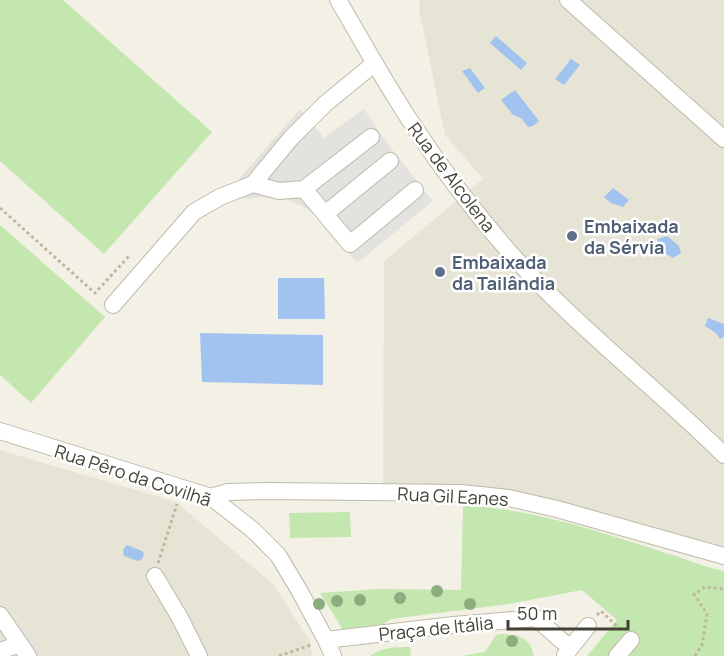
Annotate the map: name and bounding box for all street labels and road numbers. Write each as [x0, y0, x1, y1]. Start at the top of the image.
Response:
street label: Rua de Alcolena [403, 117, 501, 237]
street label: Rua Pêro da Covilhã [52, 438, 214, 512]
street label: Rua Gil Eanes [397, 481, 509, 511]
street label: Praça de Itália [378, 610, 494, 646]

